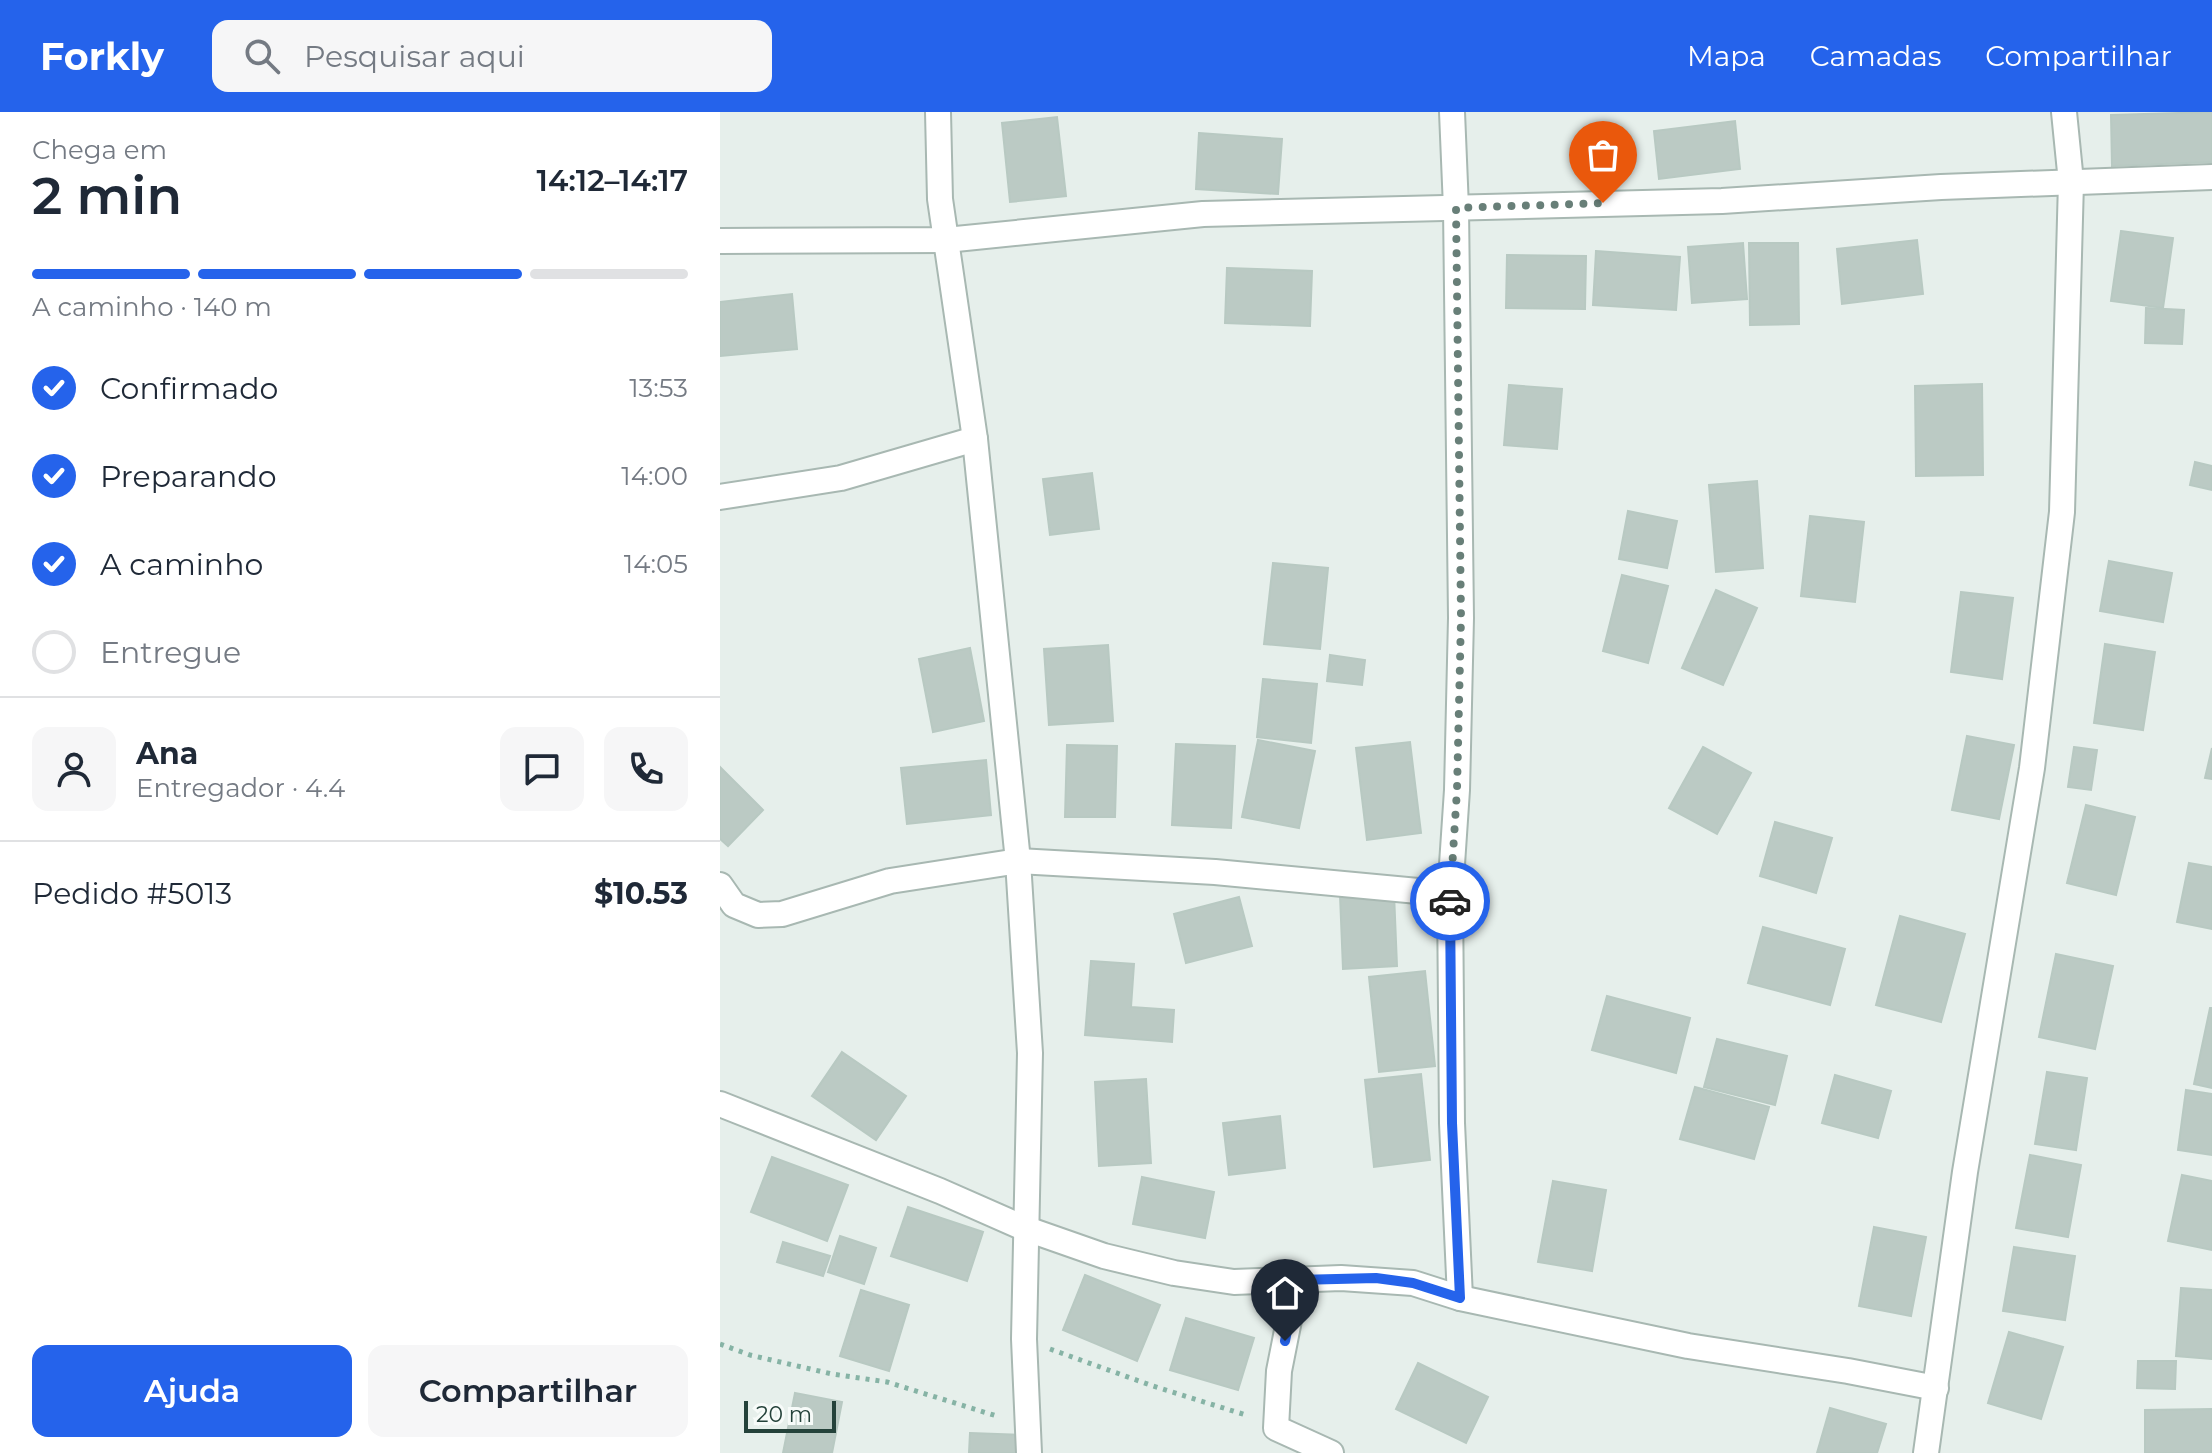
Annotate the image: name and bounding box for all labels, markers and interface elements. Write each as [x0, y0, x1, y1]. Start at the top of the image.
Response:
search box [212, 20, 772, 92]
text: Forkly [40, 33, 164, 80]
icon: search [240, 34, 284, 78]
text: Pesquisar aqui [304, 38, 525, 75]
text: Mapa [1687, 39, 1766, 73]
text: Camadas [1810, 39, 1941, 73]
text: Compartilhar [1985, 39, 2172, 73]
pin [1569, 121, 1637, 203]
icon: bag [1581, 133, 1625, 177]
text: Chega em [32, 134, 167, 166]
text: 14:12–14:17 [537, 162, 688, 199]
text: 2 min [32, 164, 182, 227]
text: A caminho · 140 m [32, 291, 272, 323]
icon: check [32, 366, 76, 410]
text: Confirmado [100, 370, 278, 407]
text: 13:53 [629, 372, 688, 404]
icon: check [32, 454, 76, 498]
text: Preparando [100, 458, 277, 495]
text: 14:00 [621, 460, 688, 492]
icon: check [32, 542, 76, 586]
text: A caminho [100, 546, 263, 583]
text: 14:05 [624, 548, 688, 580]
text: Entregue [100, 634, 241, 671]
button: person [32, 727, 116, 811]
button: chat [500, 727, 584, 811]
button: phone [604, 727, 688, 811]
text: Ana [136, 735, 198, 772]
text: Entregador · 4.4 [136, 772, 345, 804]
courier [1410, 861, 1490, 941]
text: Pedido #5013 [32, 875, 232, 912]
text: $10.53 [594, 875, 688, 912]
icon: car [1428, 879, 1472, 923]
pin [1251, 1259, 1319, 1341]
icon: home [1263, 1271, 1307, 1315]
button: Ajuda [32, 1345, 352, 1437]
button: Compartilhar [368, 1345, 688, 1437]
scale bar [744, 1397, 836, 1433]
text: 20 m [756, 1401, 812, 1428]

